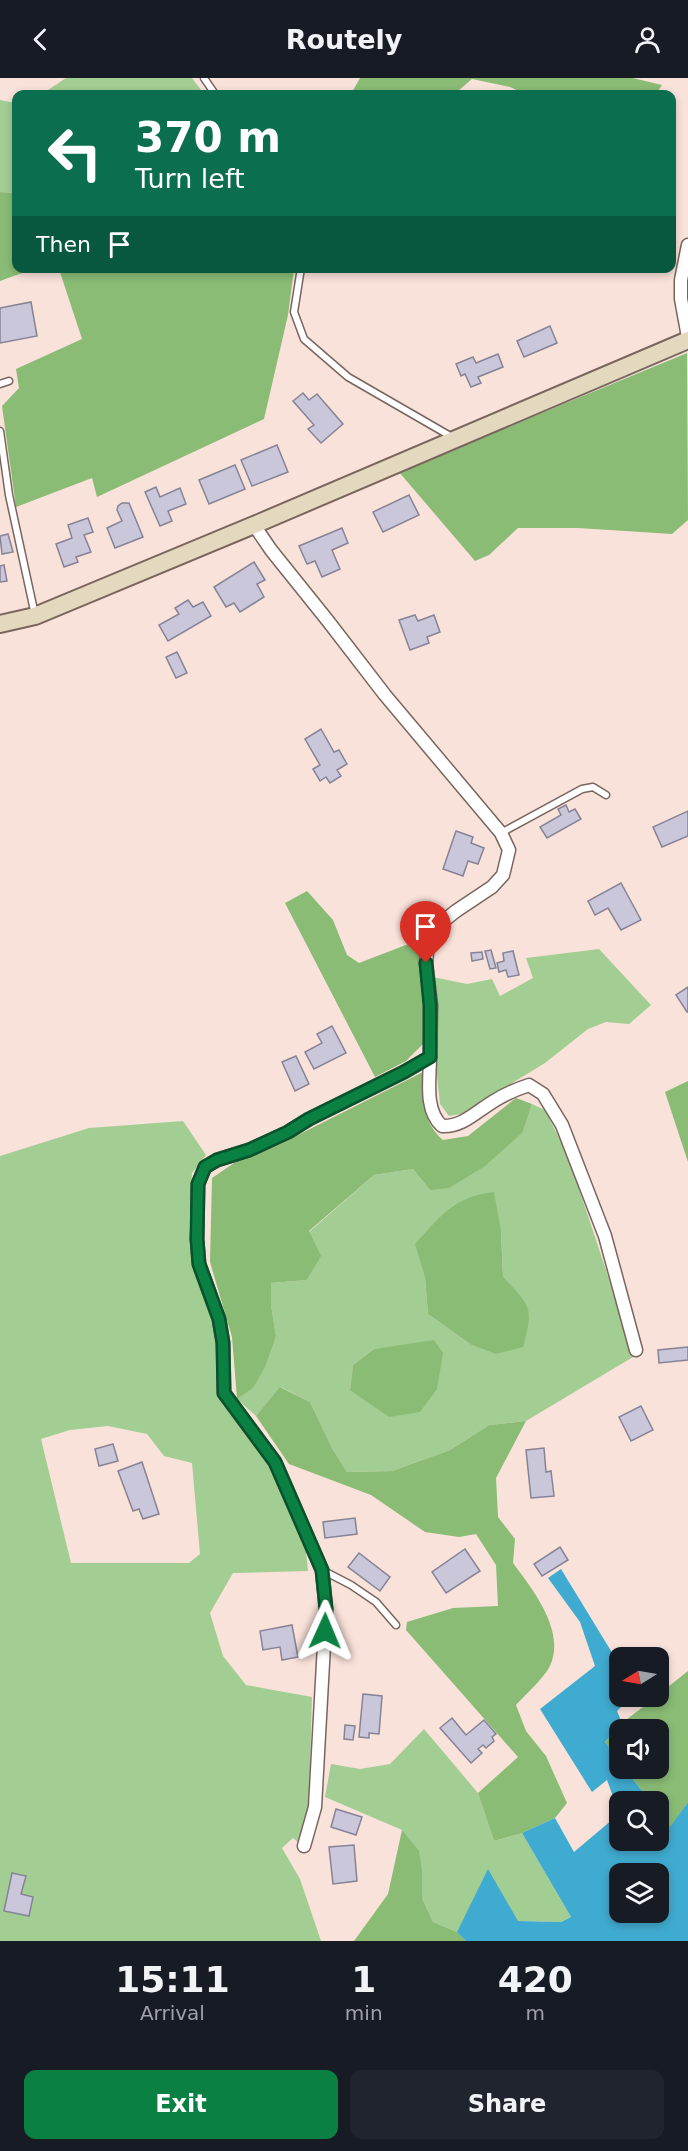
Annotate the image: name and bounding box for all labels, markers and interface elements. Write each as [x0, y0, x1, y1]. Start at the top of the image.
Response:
icon: back [24, 23, 57, 56]
icon: person [631, 23, 664, 56]
text: Routely [286, 24, 402, 55]
text: 370 m [135, 113, 281, 162]
icon: left [36, 114, 114, 192]
text: Turn left [135, 163, 245, 194]
icon: arrive [103, 228, 136, 261]
text: Then [36, 232, 91, 257]
pin [400, 901, 451, 963]
icon: arrive [409, 910, 442, 943]
position arrow [293, 1599, 357, 1663]
north arrow [609, 1647, 669, 1707]
map controls [609, 1647, 669, 1923]
button: sound [609, 1719, 669, 1779]
button: search [609, 1791, 669, 1851]
button: layers [609, 1863, 669, 1923]
text: 15:11 [115, 1959, 230, 2000]
text: 1 [351, 1959, 376, 2000]
text: 420 [498, 1959, 573, 2000]
text: Arrival [140, 2001, 205, 2025]
text: min [345, 2001, 383, 2025]
text: m [526, 2001, 545, 2025]
button: Exit [24, 2070, 338, 2139]
button: Share [350, 2070, 664, 2139]

